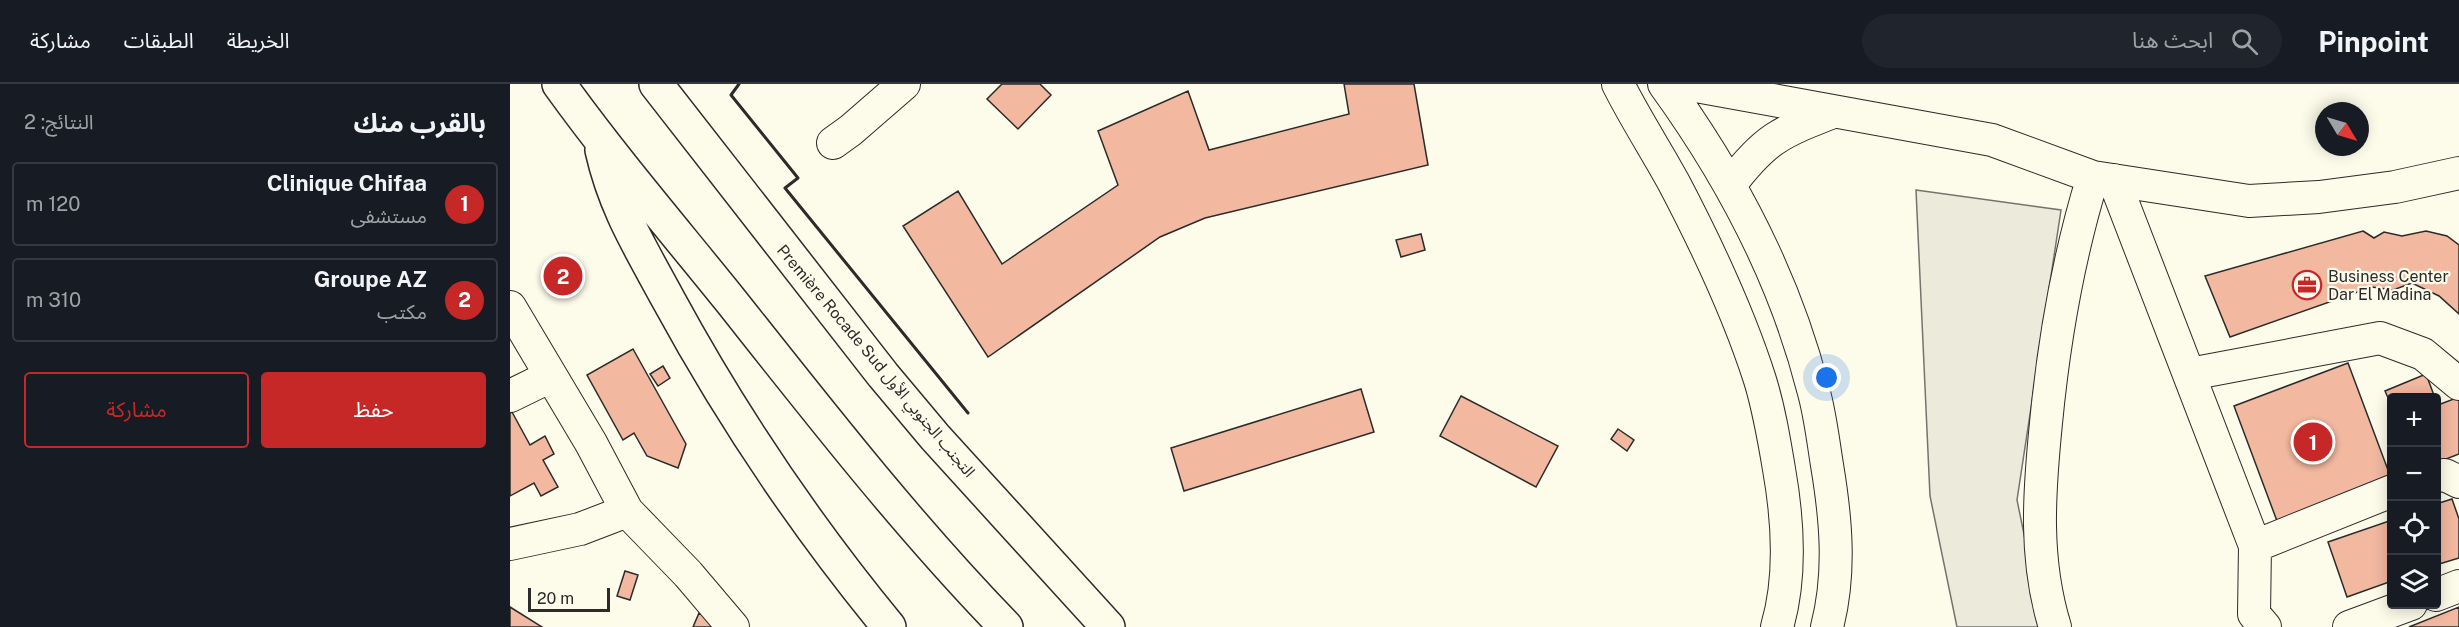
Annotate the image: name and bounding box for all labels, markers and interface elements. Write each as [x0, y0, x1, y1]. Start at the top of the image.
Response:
search box [1862, 14, 2282, 68]
icon: search [2228, 25, 2261, 58]
text: Pinpoint [2318, 25, 2429, 58]
text: ابحث هنا [2132, 27, 2213, 53]
text: مشاركة [30, 28, 91, 53]
text: الطبقات [124, 28, 194, 53]
text: الخريطة [227, 28, 290, 53]
north arrow [2315, 102, 2369, 156]
text: بالقرب منك [353, 107, 486, 138]
text: النتائج: 2 [24, 110, 94, 134]
text: Clinique Chifaa [267, 170, 427, 196]
text: 120 m [26, 192, 81, 216]
text: 1 [460, 192, 469, 216]
text: مستشفى [350, 204, 427, 228]
street label: Première Rocade Sud التجنب الجنوبي الأول [771, 241, 979, 483]
pin: 2 [544, 254, 582, 298]
text: Groupe AZ [314, 266, 427, 292]
place label: Business Center Dar El Madina [2328, 267, 2449, 304]
office icon: Business Center Dar El Madina [2291, 269, 2323, 301]
text: 310 m [26, 288, 81, 312]
text: 2 [458, 288, 471, 312]
text: مكتب [377, 300, 427, 324]
your location [1812, 363, 1841, 392]
button: مشاركة [24, 372, 249, 448]
button: حفظ [261, 372, 486, 448]
map controls [2387, 393, 2441, 609]
button: + [2387, 393, 2441, 447]
pin: 1 [2294, 420, 2332, 464]
button: − [2387, 447, 2441, 501]
button: locate [2387, 501, 2441, 555]
button: layers [2387, 555, 2441, 609]
scale bar [528, 585, 610, 612]
text: 20 m [537, 589, 574, 608]

